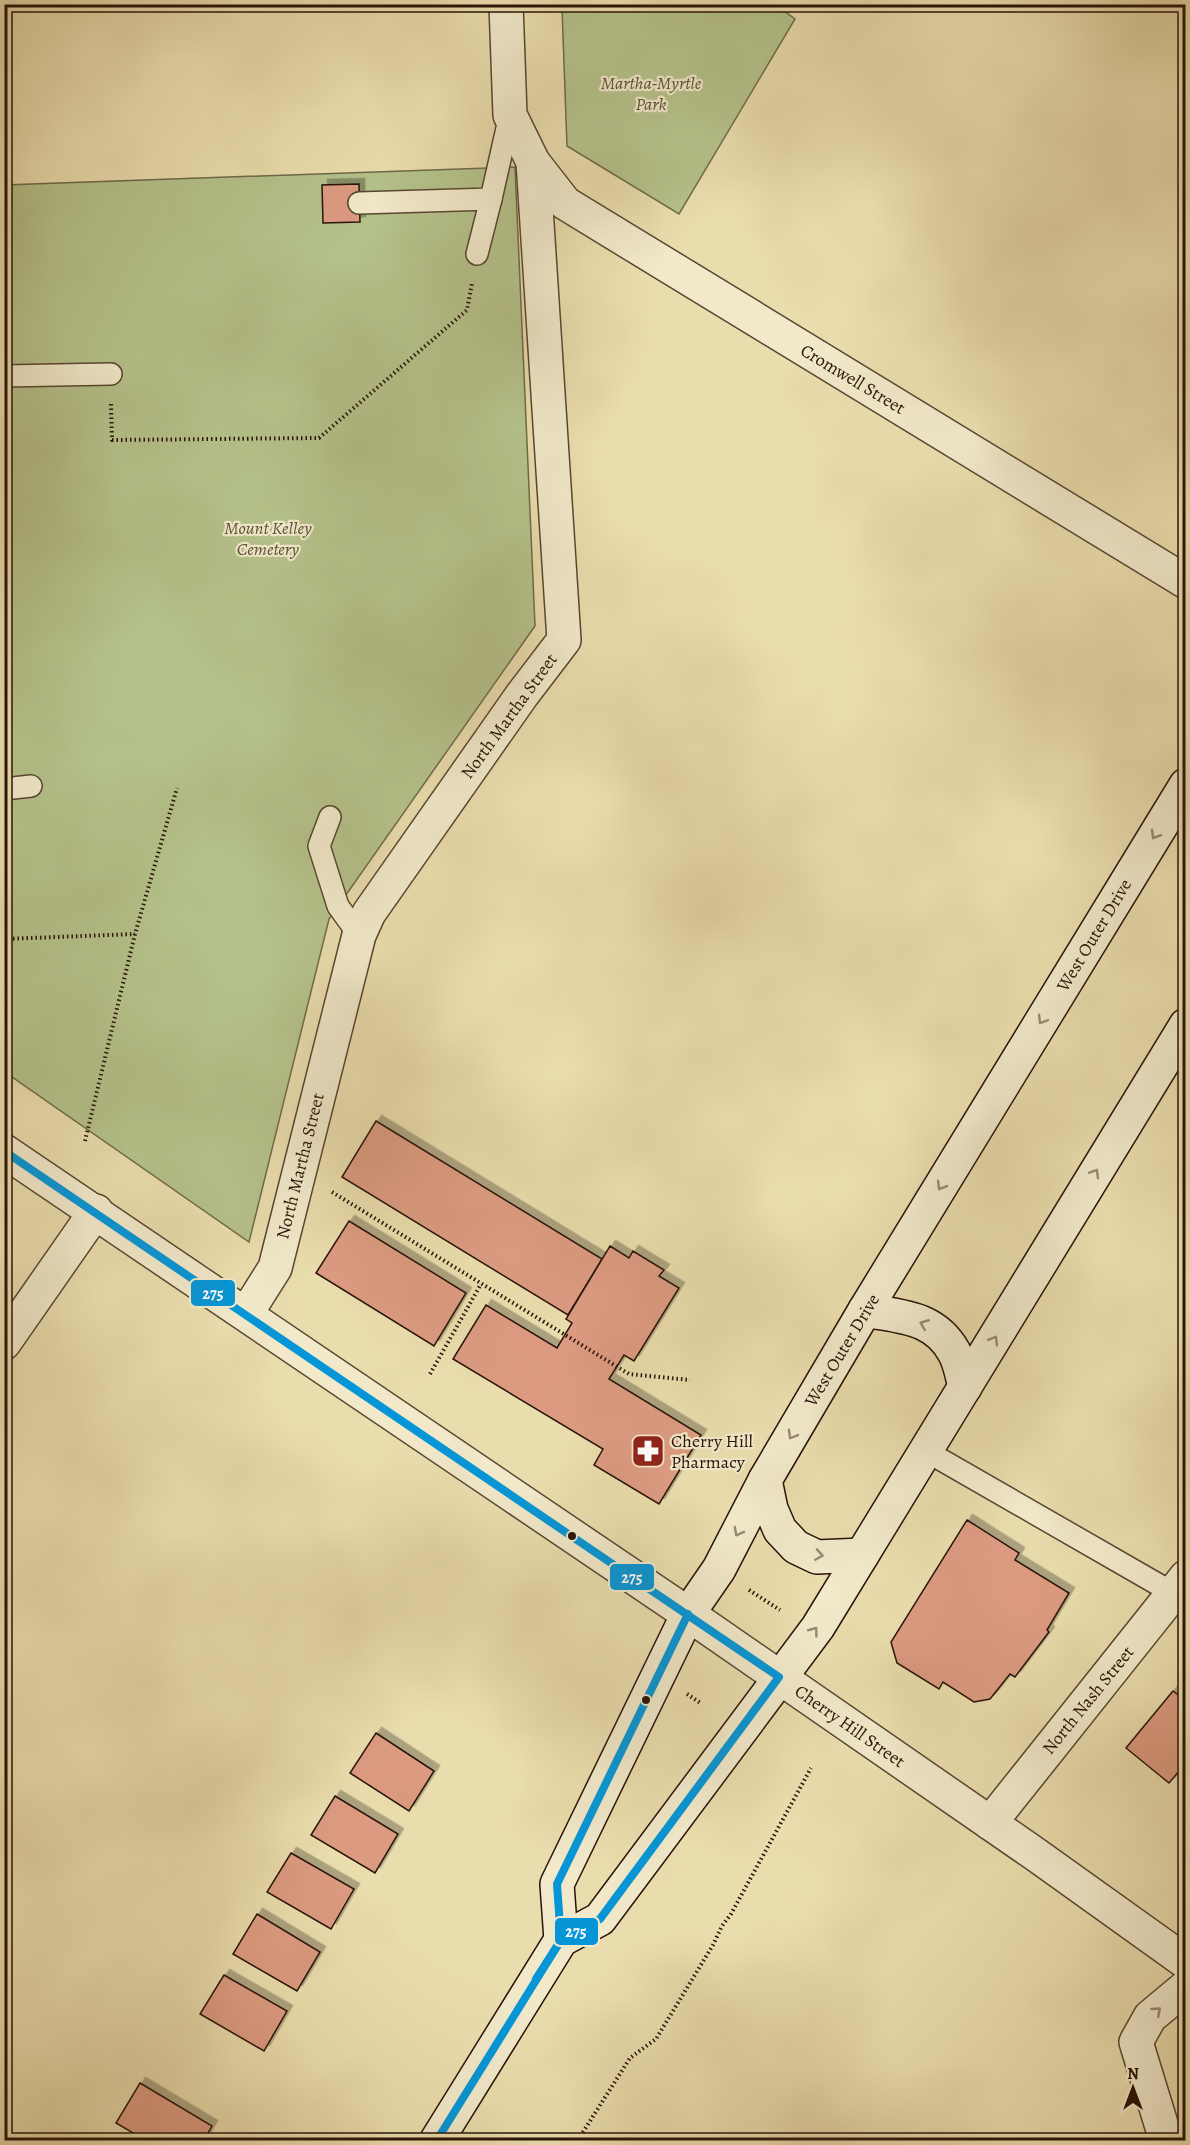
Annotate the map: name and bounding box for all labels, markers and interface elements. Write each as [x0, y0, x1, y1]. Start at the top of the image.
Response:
park label: Martha-Myrtle Park [601, 71, 702, 116]
street label: Cromwell Street [796, 338, 910, 420]
park label: Mount Kelley Cemetery [224, 516, 312, 561]
street label: North Martha Street [455, 648, 563, 784]
one-way arrow [1151, 829, 1162, 839]
street label: West Outer Drive [1050, 874, 1137, 997]
one-way arrow [1038, 1014, 1050, 1024]
street label: North Martha Street [270, 1090, 330, 1242]
one-way arrow [1088, 1169, 1100, 1179]
one-way arrow [936, 1180, 948, 1190]
line badge: 275 [190, 1279, 236, 1307]
text: 275 [202, 1283, 224, 1305]
street label: West Outer Drive [798, 1289, 885, 1412]
one-way arrow [919, 1319, 930, 1331]
one-way arrow [987, 1336, 998, 1346]
place label: Cherry Hill Pharmacy [671, 1429, 753, 1474]
one-way arrow [788, 1429, 799, 1439]
pharmacy icon: Cherry Hill Pharmacy [630, 1433, 666, 1469]
one-way arrow [734, 1526, 745, 1537]
unlabelled marker [566, 1530, 578, 1542]
one-way arrow [815, 1548, 824, 1560]
line badge: 275 [609, 1563, 655, 1591]
text: 275 [621, 1567, 643, 1589]
one-way arrow [807, 1626, 818, 1637]
street label: North Nash Street [1037, 1641, 1139, 1759]
street label: Cherry Hill Street [790, 1679, 910, 1773]
unlabelled marker [640, 1694, 652, 1706]
line badge: 275 [554, 1917, 599, 1946]
text: 275 [565, 1921, 587, 1943]
one-way arrow [1150, 2007, 1161, 2018]
north arrow [1103, 2058, 1163, 2118]
text: N [1127, 2063, 1139, 2085]

